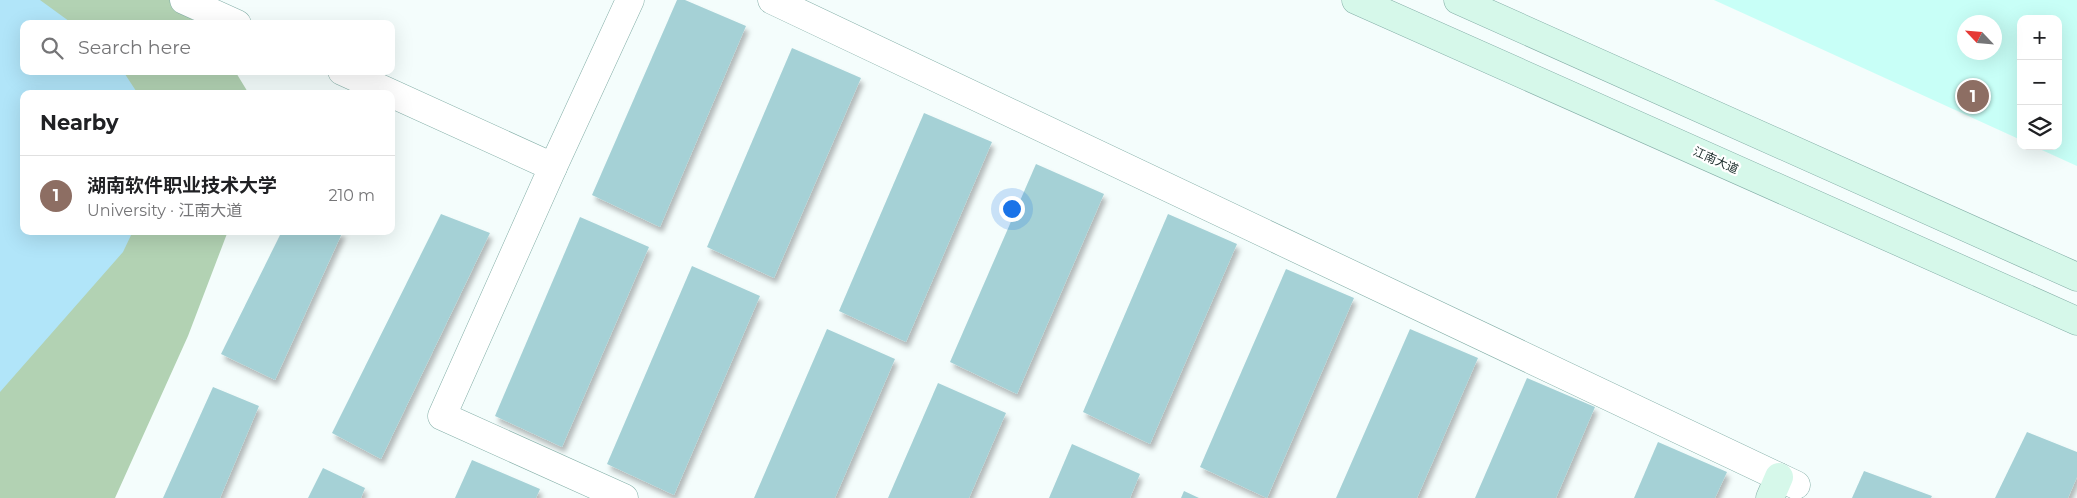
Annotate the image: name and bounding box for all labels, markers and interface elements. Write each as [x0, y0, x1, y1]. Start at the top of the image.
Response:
north arrow [1957, 15, 2002, 60]
map controls [2017, 15, 2062, 150]
button: + [2017, 15, 2062, 60]
search box [20, 20, 395, 75]
icon: search [38, 34, 66, 62]
text: Search here [78, 36, 191, 59]
button: − [2017, 60, 2062, 105]
pin: 1 [1957, 77, 1989, 115]
button: layers [2017, 105, 2062, 150]
text: Nearby [40, 110, 119, 135]
street label: 江南大道 [1691, 143, 1741, 177]
text: 湖南软件职业技术大学 [87, 174, 277, 197]
text: 1 [53, 186, 59, 205]
text: 210 m [328, 186, 375, 205]
your location [999, 196, 1025, 222]
text: University · 江南大道 [87, 201, 242, 220]

